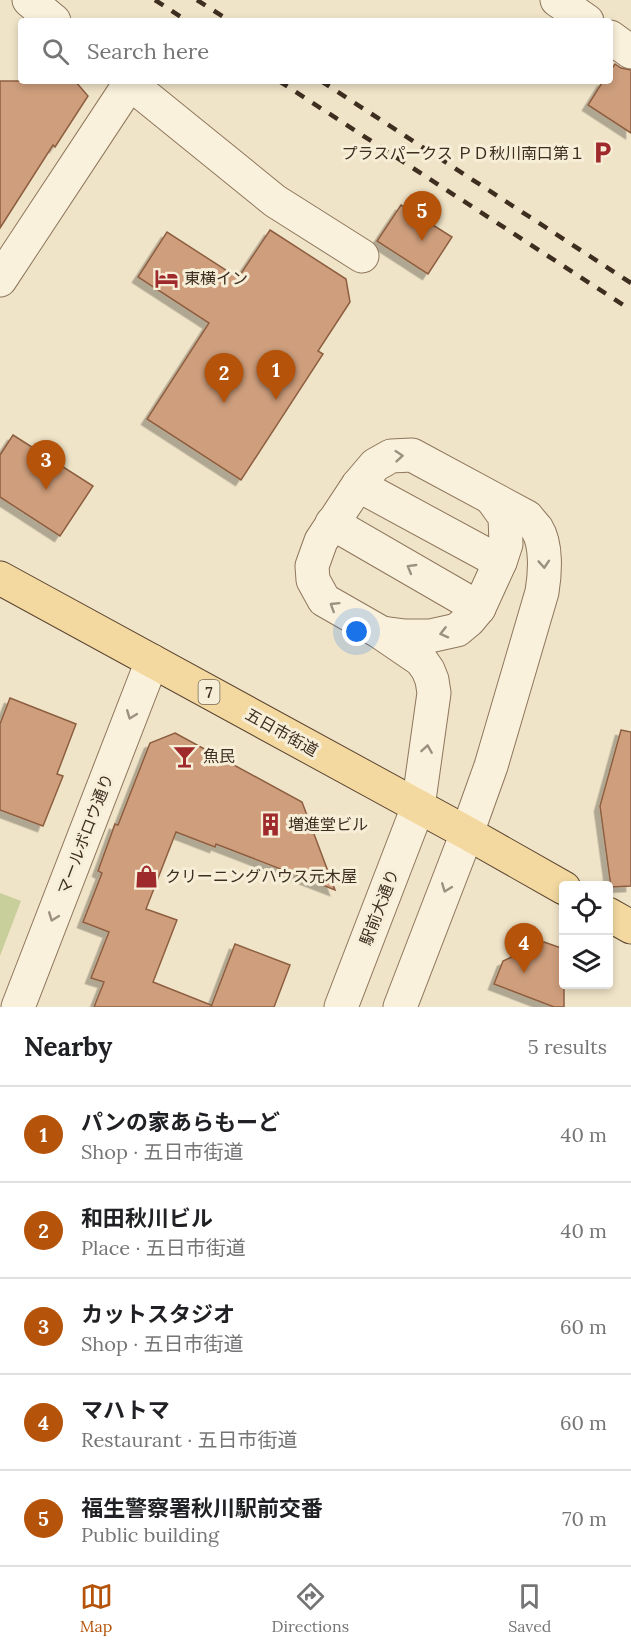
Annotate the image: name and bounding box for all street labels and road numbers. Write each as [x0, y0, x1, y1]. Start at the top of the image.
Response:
road number: 7 [198, 680, 220, 704]
street label: 五日市街道 [242, 704, 322, 760]
street label: マールボロウ通り [53, 771, 117, 897]
street label: 駅前大通り [355, 866, 403, 948]

